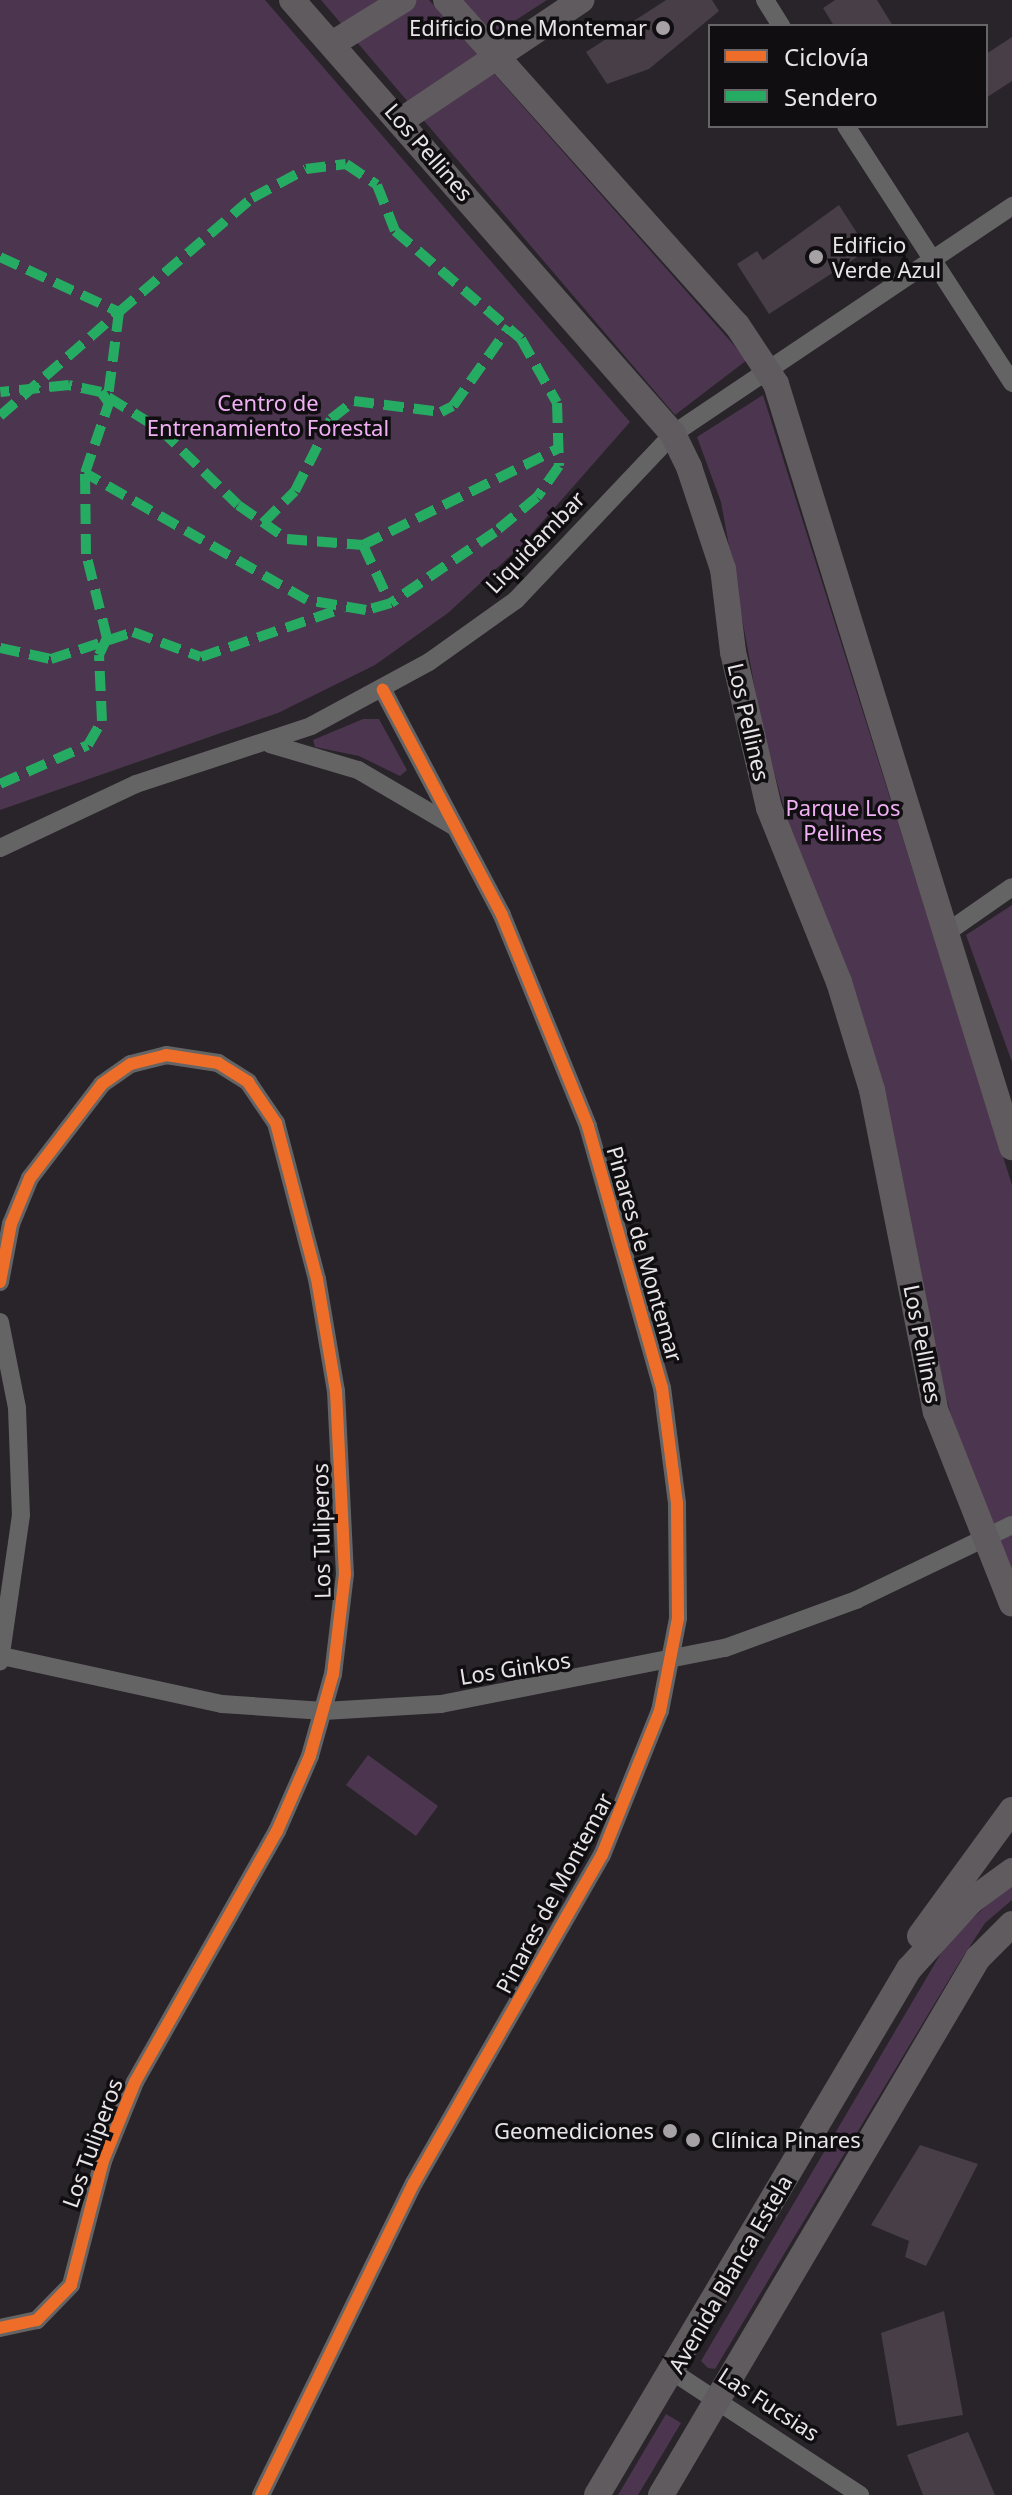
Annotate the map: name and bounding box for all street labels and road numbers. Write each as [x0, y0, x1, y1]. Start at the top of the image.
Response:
street label: Los Pellines [380, 98, 478, 206]
street label: Liquidambar [480, 486, 590, 598]
street label: Los Pellines [723, 660, 775, 784]
street label: Pinares de Montemar [602, 1143, 688, 1365]
street label: Los Pellines [899, 1282, 947, 1406]
street label: Los Tuliperos [307, 1463, 335, 1599]
street label: Los Ginkos [458, 1646, 572, 1690]
street label: Pinares de Montemar [490, 1788, 618, 1998]
street label: Los Tuliperos [56, 2075, 128, 2211]
street label: Avenida Blanca Estela [663, 2170, 797, 2378]
street label: Las Fucsias [714, 2362, 824, 2446]

